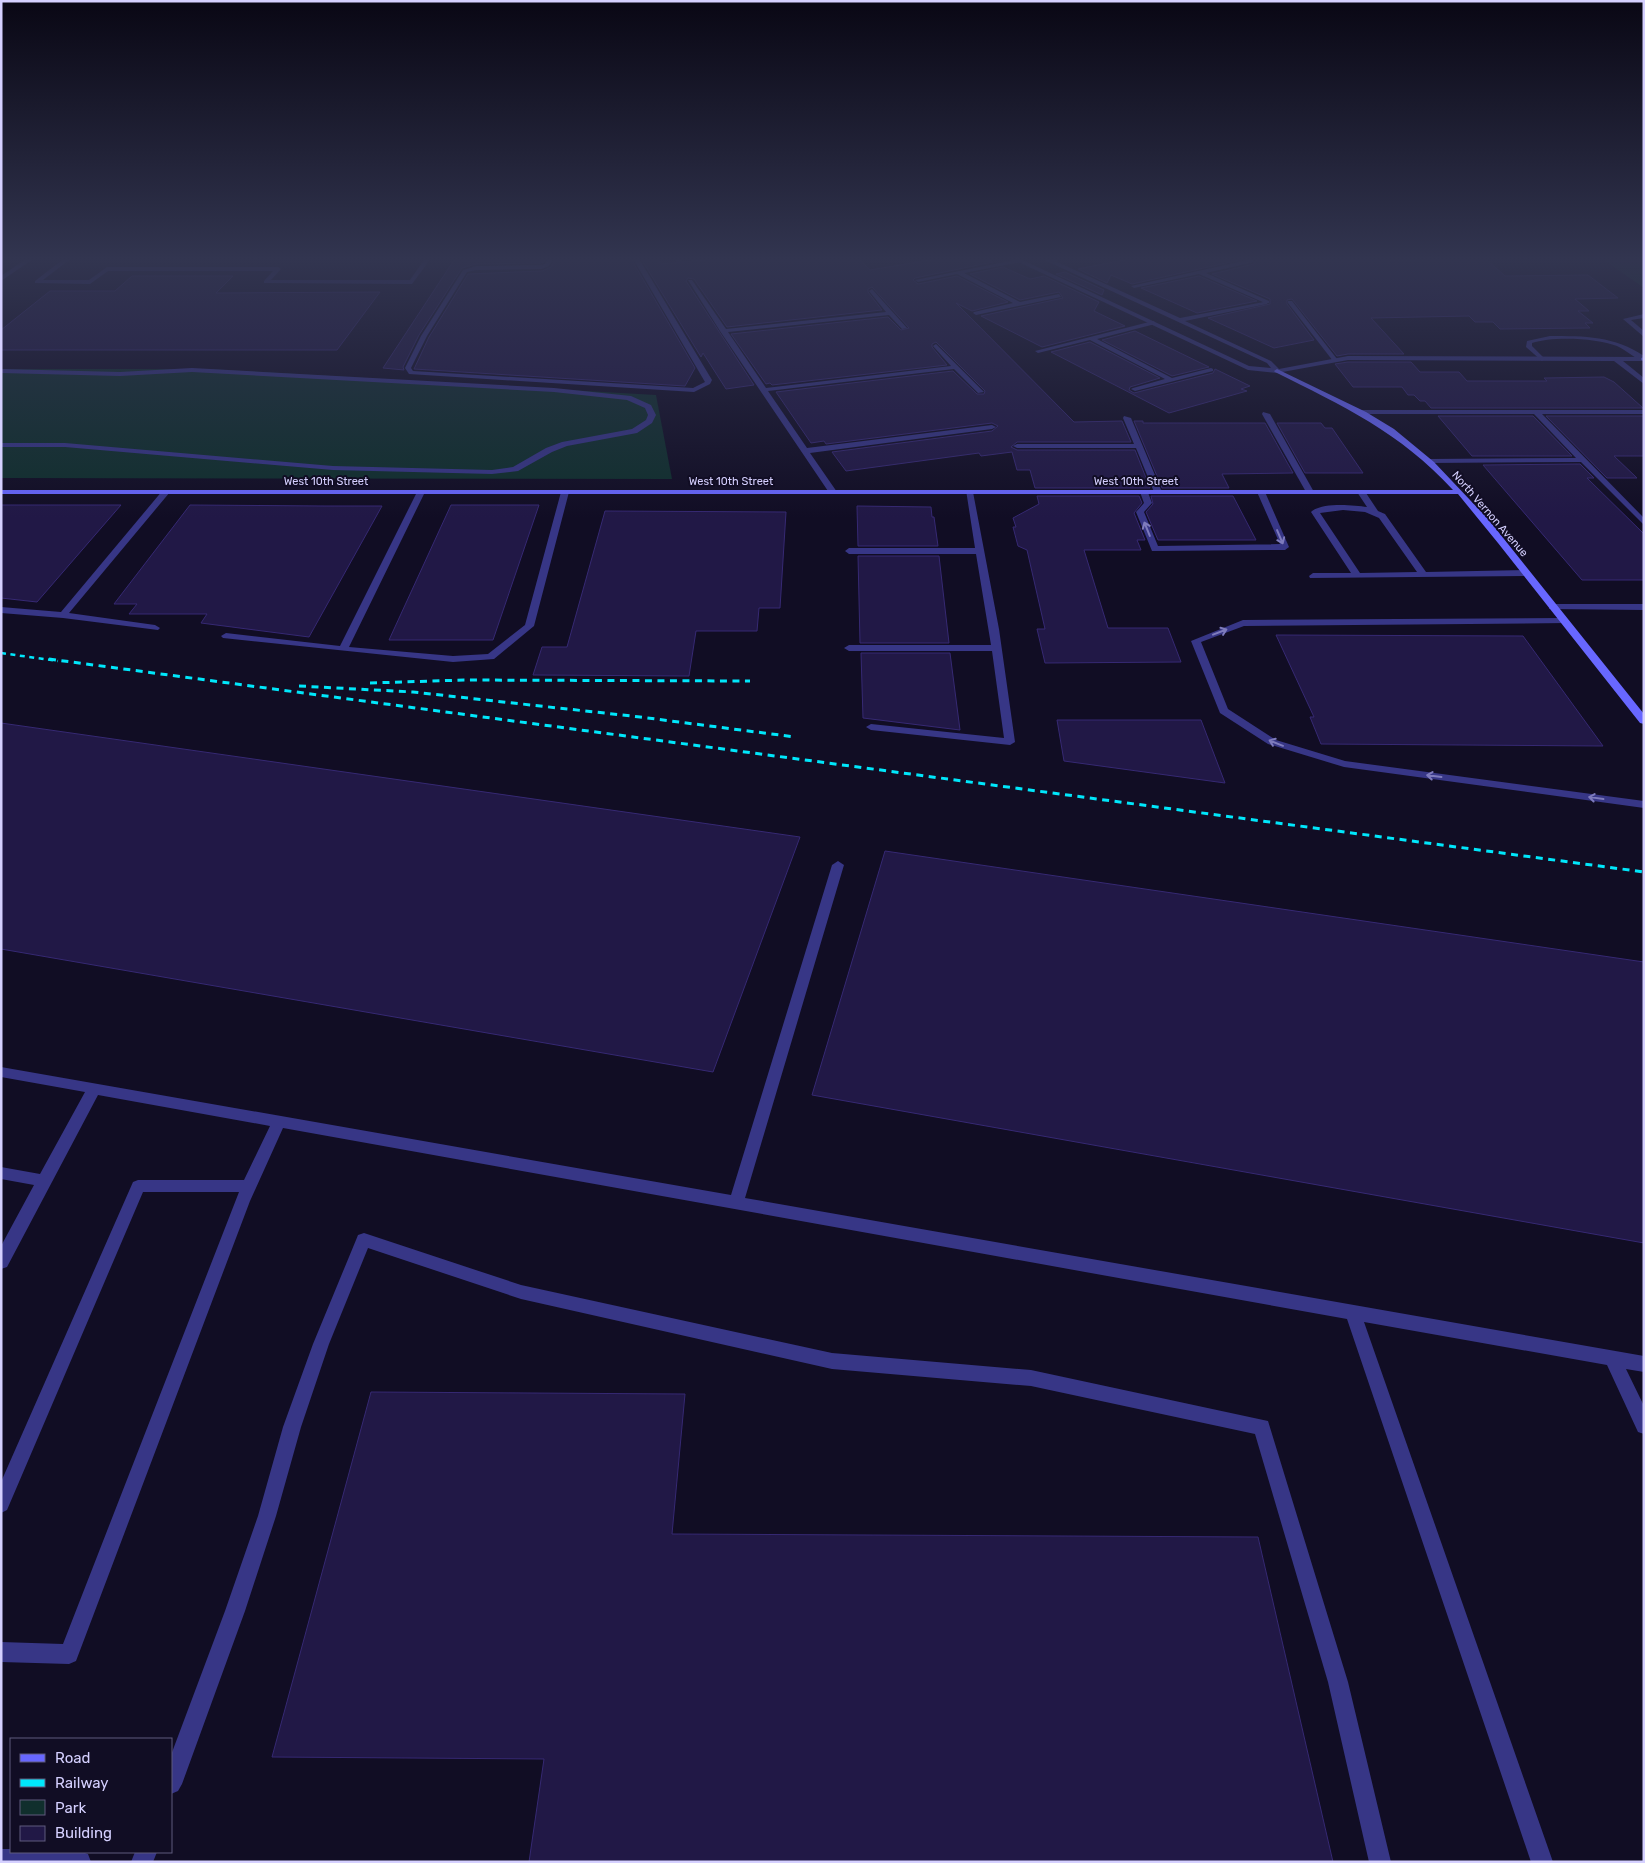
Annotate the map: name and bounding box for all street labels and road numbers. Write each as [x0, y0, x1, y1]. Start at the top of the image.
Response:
street label: North Vernon Avenue [1449, 469, 1531, 559]
street label: West 10th Street [284, 475, 369, 488]
street label: West 10th Street [689, 475, 774, 488]
street label: West 10th Street [1094, 475, 1179, 488]

